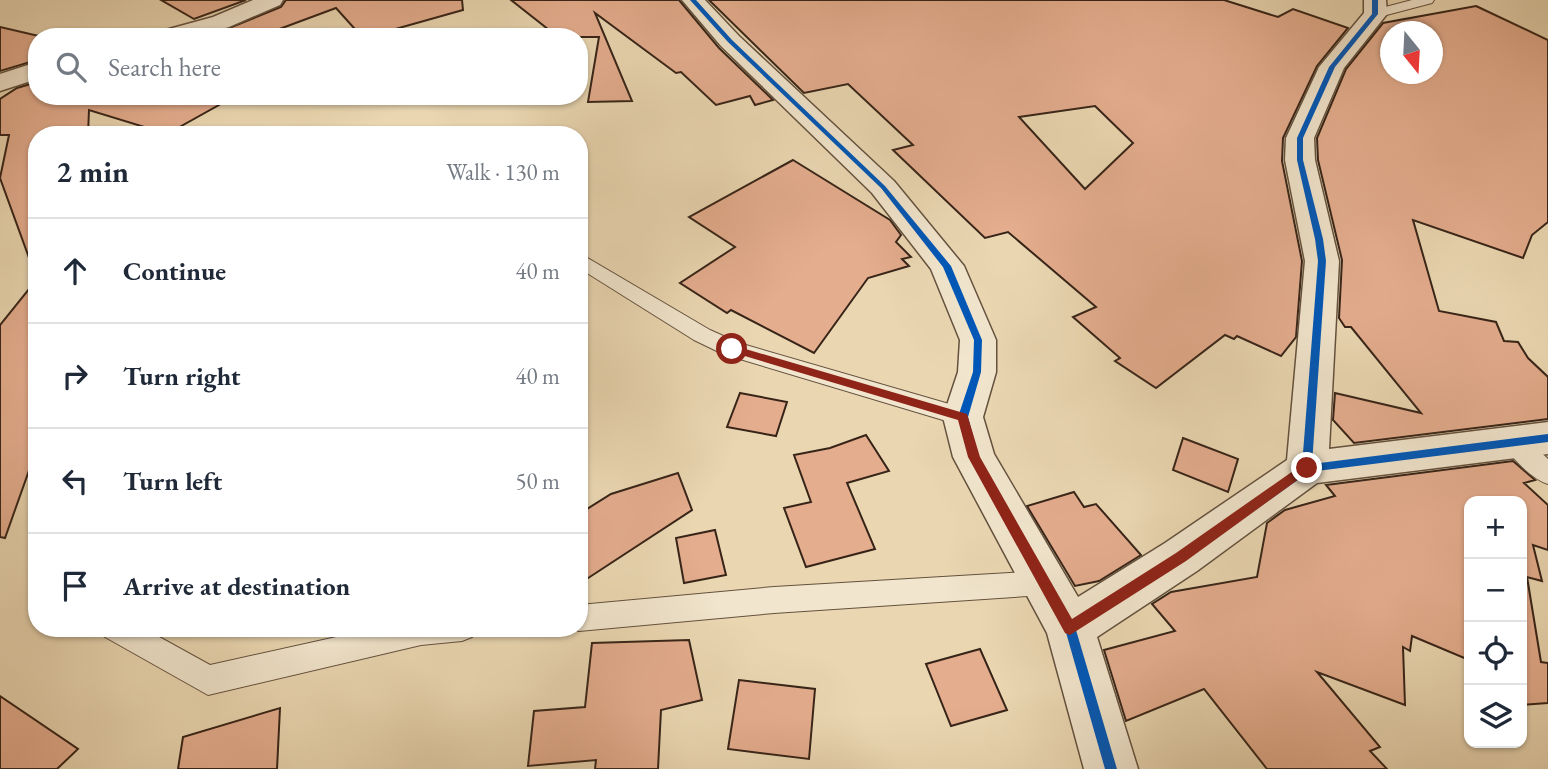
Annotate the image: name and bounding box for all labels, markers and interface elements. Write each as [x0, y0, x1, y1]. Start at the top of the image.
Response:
north arrow [1380, 21, 1443, 84]
search box [28, 28, 588, 105]
icon: search [52, 48, 90, 86]
text: Search here [108, 50, 221, 84]
text: 2 min [56, 152, 129, 191]
text: Walk · 130 m [446, 157, 560, 187]
icon: ahead [56, 252, 94, 290]
text: Continue [123, 254, 226, 288]
text: 40 m [515, 256, 560, 286]
route start [716, 333, 747, 364]
icon: right [56, 357, 94, 395]
text: Turn right [123, 359, 241, 393]
text: 40 m [515, 361, 560, 391]
route end [1291, 452, 1322, 483]
icon: left [56, 462, 94, 500]
text: Turn left [123, 464, 222, 498]
text: 50 m [515, 466, 560, 496]
map controls [1464, 496, 1527, 748]
button: + [1464, 496, 1527, 559]
button: − [1464, 559, 1527, 622]
icon: arrive [56, 567, 94, 605]
text: Arrive at destination [123, 569, 350, 603]
button: locate [1464, 622, 1527, 685]
button: layers [1464, 685, 1527, 748]

